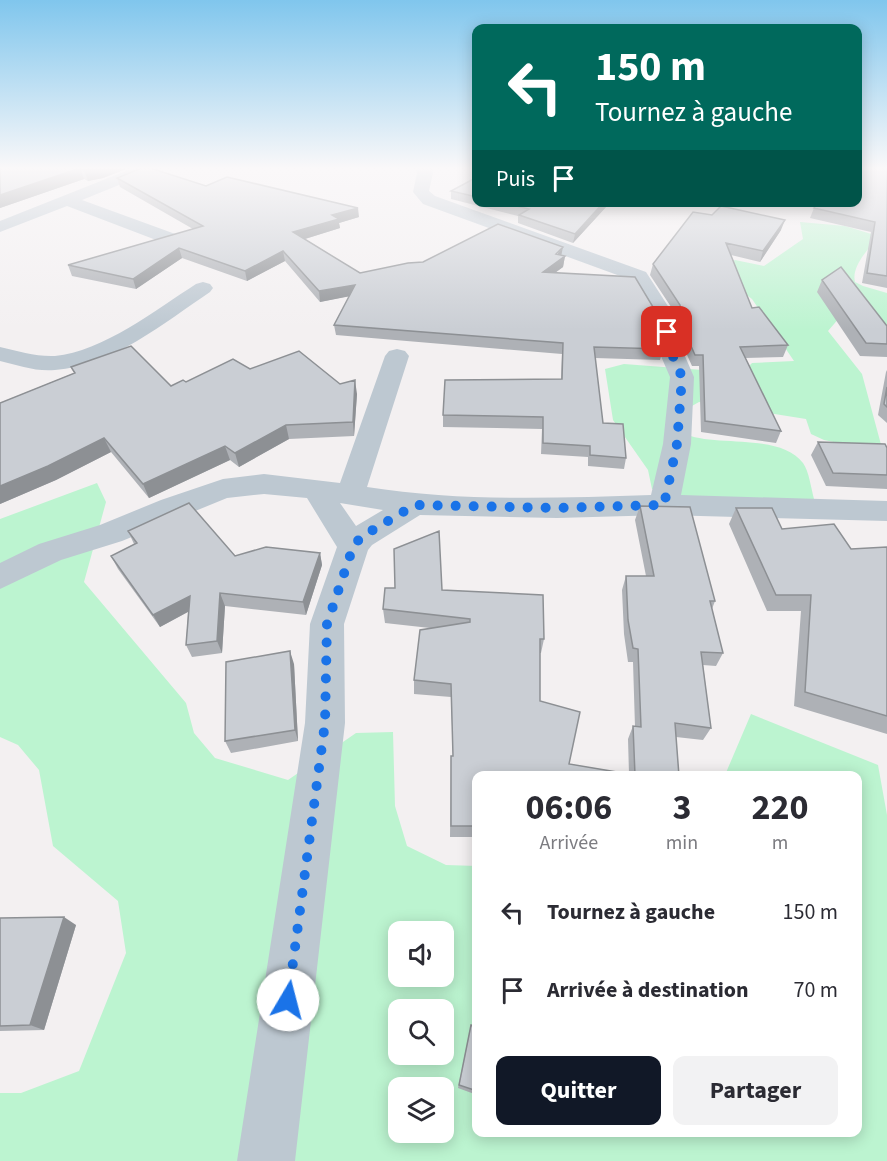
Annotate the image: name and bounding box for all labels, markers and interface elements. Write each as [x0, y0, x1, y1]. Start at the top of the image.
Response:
text: 150 m [595, 37, 706, 97]
icon: left [496, 48, 574, 126]
text: Tournez à gauche [595, 93, 792, 132]
icon: arrive [547, 162, 580, 195]
text: Puis [496, 163, 535, 195]
pin [641, 306, 692, 357]
icon: arrive [650, 315, 683, 348]
text: 06:06 [525, 782, 612, 833]
text: 3 [672, 782, 691, 833]
text: 220 [752, 782, 809, 833]
text: Arrivée [539, 829, 598, 857]
text: min [666, 829, 698, 857]
text: m [772, 829, 788, 857]
icon: left [496, 896, 529, 929]
text: Tournez à gauche [547, 896, 715, 928]
text: 150 m [783, 896, 838, 928]
map controls [388, 921, 454, 1143]
button: sound [388, 921, 454, 987]
position arrow [256, 968, 320, 1032]
icon: arrive [496, 974, 529, 1007]
text: Arrivée à destination [547, 974, 749, 1006]
text: 70 m [793, 974, 838, 1006]
button: search [388, 999, 454, 1065]
button: Quitter [496, 1056, 661, 1125]
button: Partager [673, 1056, 838, 1125]
button: layers [388, 1077, 454, 1143]

